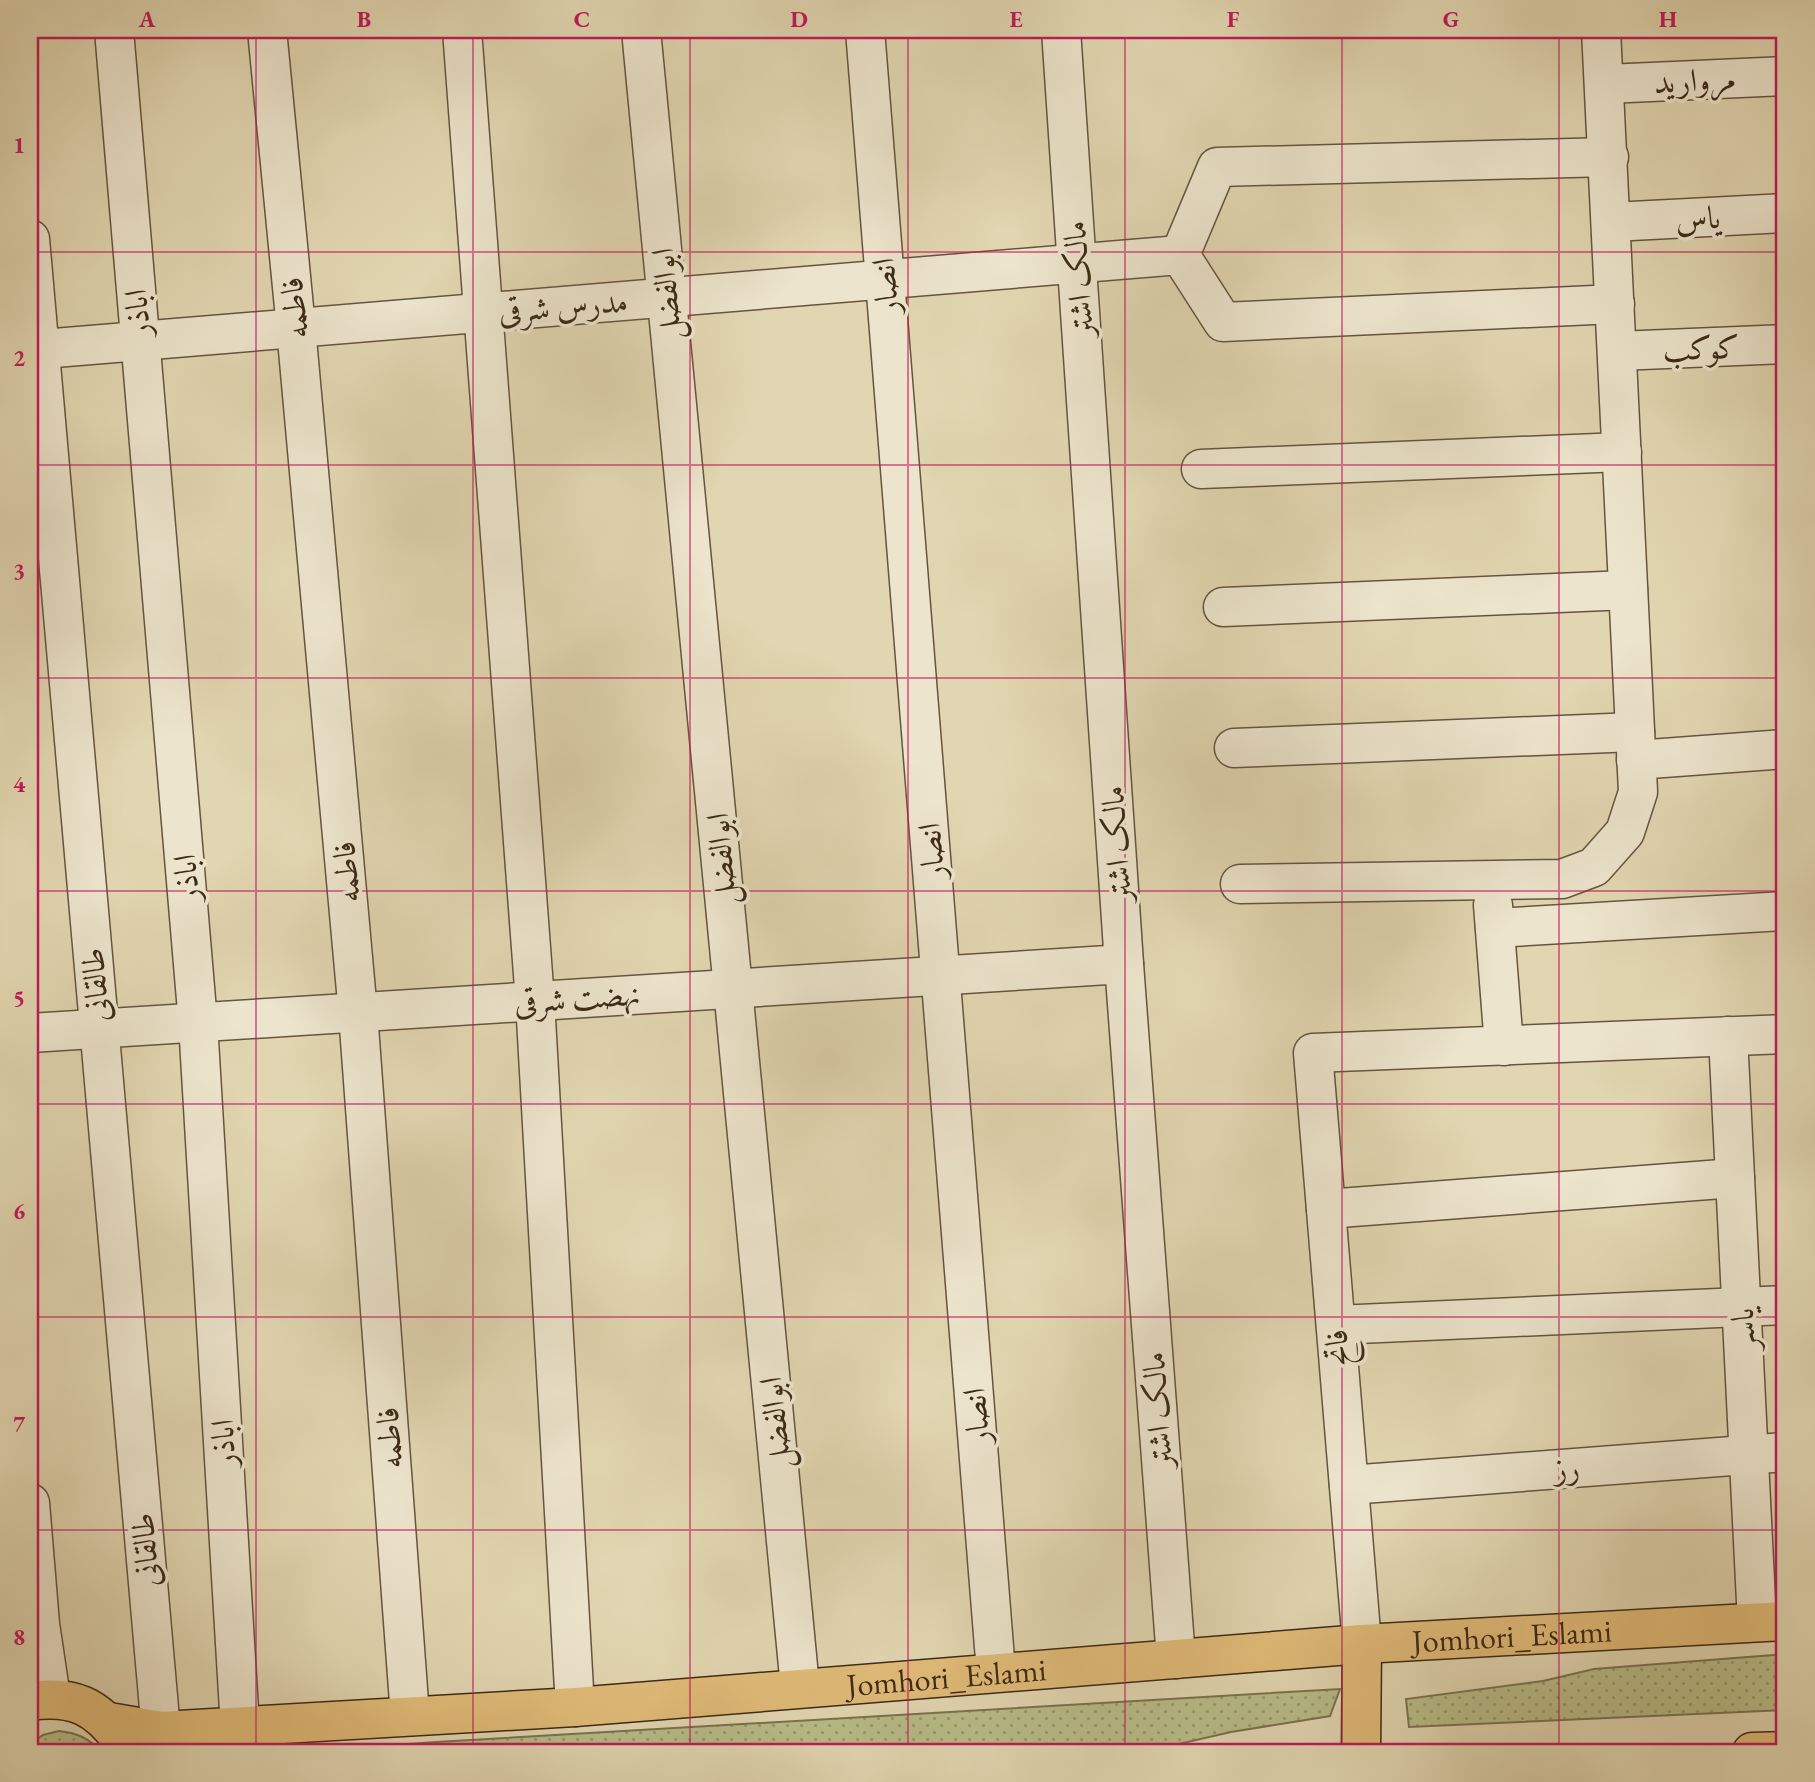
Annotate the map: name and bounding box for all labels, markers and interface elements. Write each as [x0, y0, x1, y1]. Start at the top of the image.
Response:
text: A [138, 4, 156, 34]
text: B [357, 4, 371, 34]
text: C [574, 4, 590, 34]
text: D [790, 4, 808, 34]
text: E [1009, 4, 1023, 34]
text: F [1227, 4, 1240, 34]
text: G [1443, 4, 1459, 34]
text: H [1659, 4, 1677, 34]
street label: مروارید [1653, 57, 1737, 104]
text: 1 [13, 130, 25, 160]
street label: یاس [1674, 196, 1724, 240]
street label: مالک اشتر [1053, 219, 1103, 342]
street label: ابوالفضل [641, 246, 693, 342]
street label: انصار [862, 256, 909, 319]
street label: فاطمه [270, 275, 318, 341]
street label: مدرس شرقی [496, 279, 630, 333]
street label: اباذر [114, 287, 160, 341]
street label: کوکب [1662, 326, 1740, 370]
text: 2 [13, 343, 25, 373]
text: 3 [13, 556, 25, 586]
text: 4 [13, 769, 26, 799]
street label: مالک اشتر [1091, 784, 1141, 907]
street label: ابوالفضل [696, 811, 748, 907]
street label: انصار [908, 821, 955, 884]
street label: فاطمه [322, 839, 370, 905]
street label: اباذر [163, 852, 209, 906]
street label: طالقانی [71, 946, 119, 1024]
street label: نهضت شرقی [513, 973, 641, 1023]
text: 5 [13, 983, 25, 1013]
text: 6 [13, 1196, 25, 1226]
street label: یاسر [1721, 1305, 1765, 1354]
street label: فاتح [1314, 1327, 1366, 1369]
street label: مالک اشتر [1132, 1350, 1182, 1473]
street label: ابوالفضل [749, 1375, 803, 1471]
street label: انصار [953, 1386, 1000, 1449]
street label: فاطمه [366, 1406, 412, 1470]
text: 7 [13, 1409, 26, 1439]
street label: اباذر [201, 1418, 245, 1471]
street label: رز [1550, 1446, 1581, 1490]
street label: طالقانی [121, 1511, 169, 1589]
street label: Jomhori_Eslami [1408, 1609, 1613, 1662]
text: 8 [13, 1622, 25, 1652]
street label: Jomhori_Eslami [842, 1648, 1048, 1706]

